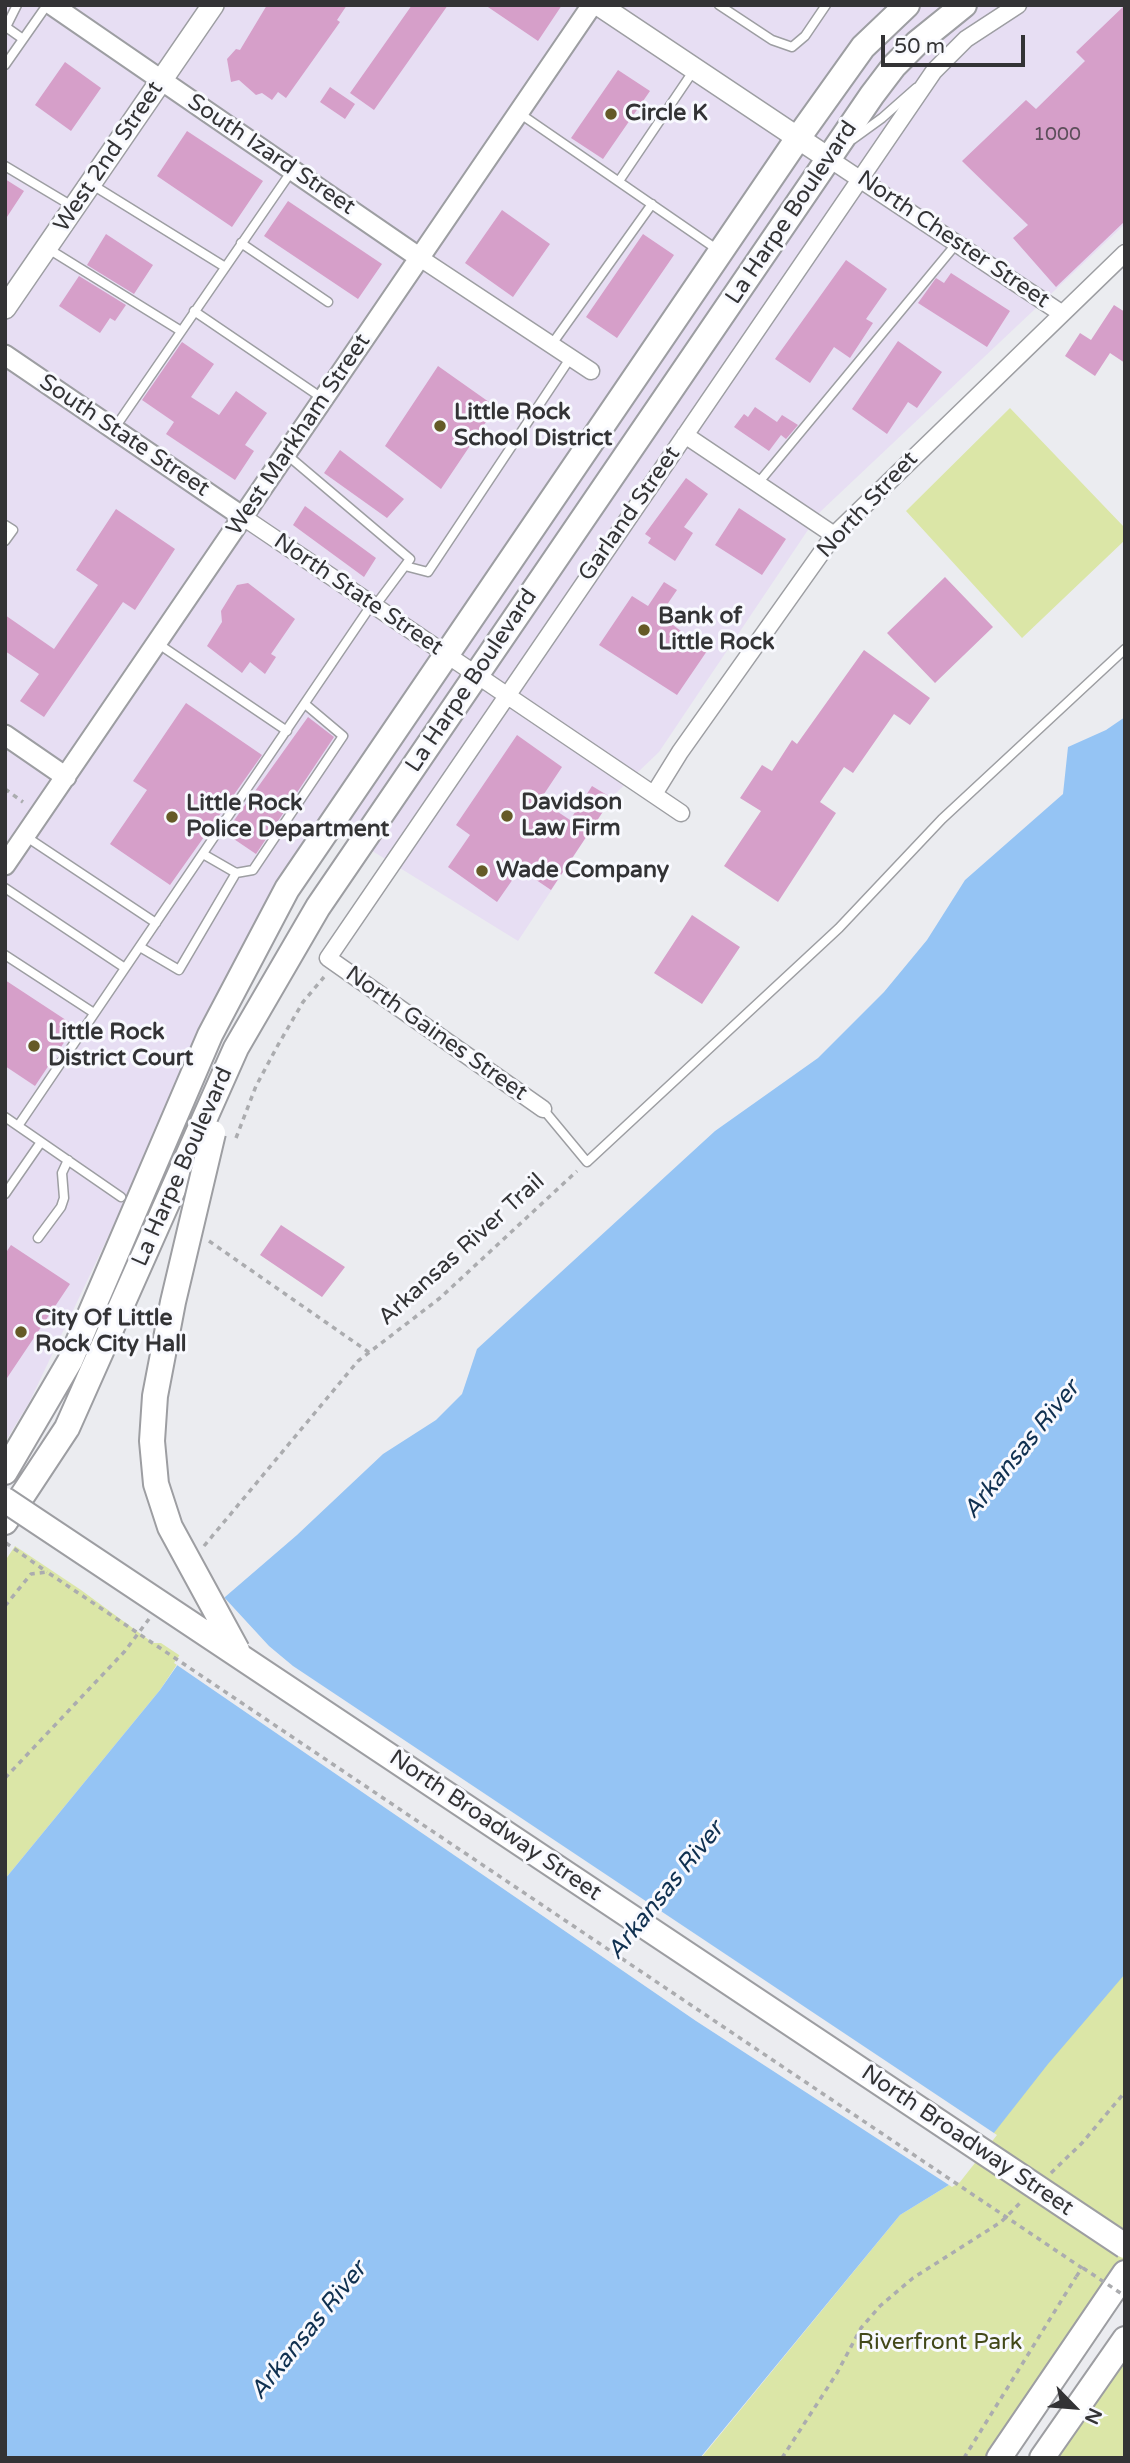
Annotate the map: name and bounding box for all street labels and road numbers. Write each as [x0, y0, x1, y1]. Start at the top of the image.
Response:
street label: West 2nd Street [48, 76, 170, 238]
street label: South Izard Street [182, 89, 360, 221]
street label: La Harpe Boulevard [720, 116, 864, 310]
street label: North Chester Street [852, 165, 1054, 315]
street label: West Markham Street [221, 329, 377, 541]
street label: South State Street [34, 369, 214, 503]
street label: Garland Street [573, 441, 687, 587]
street label: North Street [812, 446, 924, 564]
street label: North State Street [268, 528, 448, 662]
street label: La Harpe Boulevard [400, 584, 544, 778]
street label: North Gaines Street [340, 961, 532, 1107]
street label: La Harpe Boulevard [127, 1063, 239, 1271]
street label: Arkansas River Trail [373, 1168, 551, 1332]
street label: North Broadway Street [384, 1745, 606, 1907]
street label: North Broadway Street [856, 2060, 1078, 2222]

